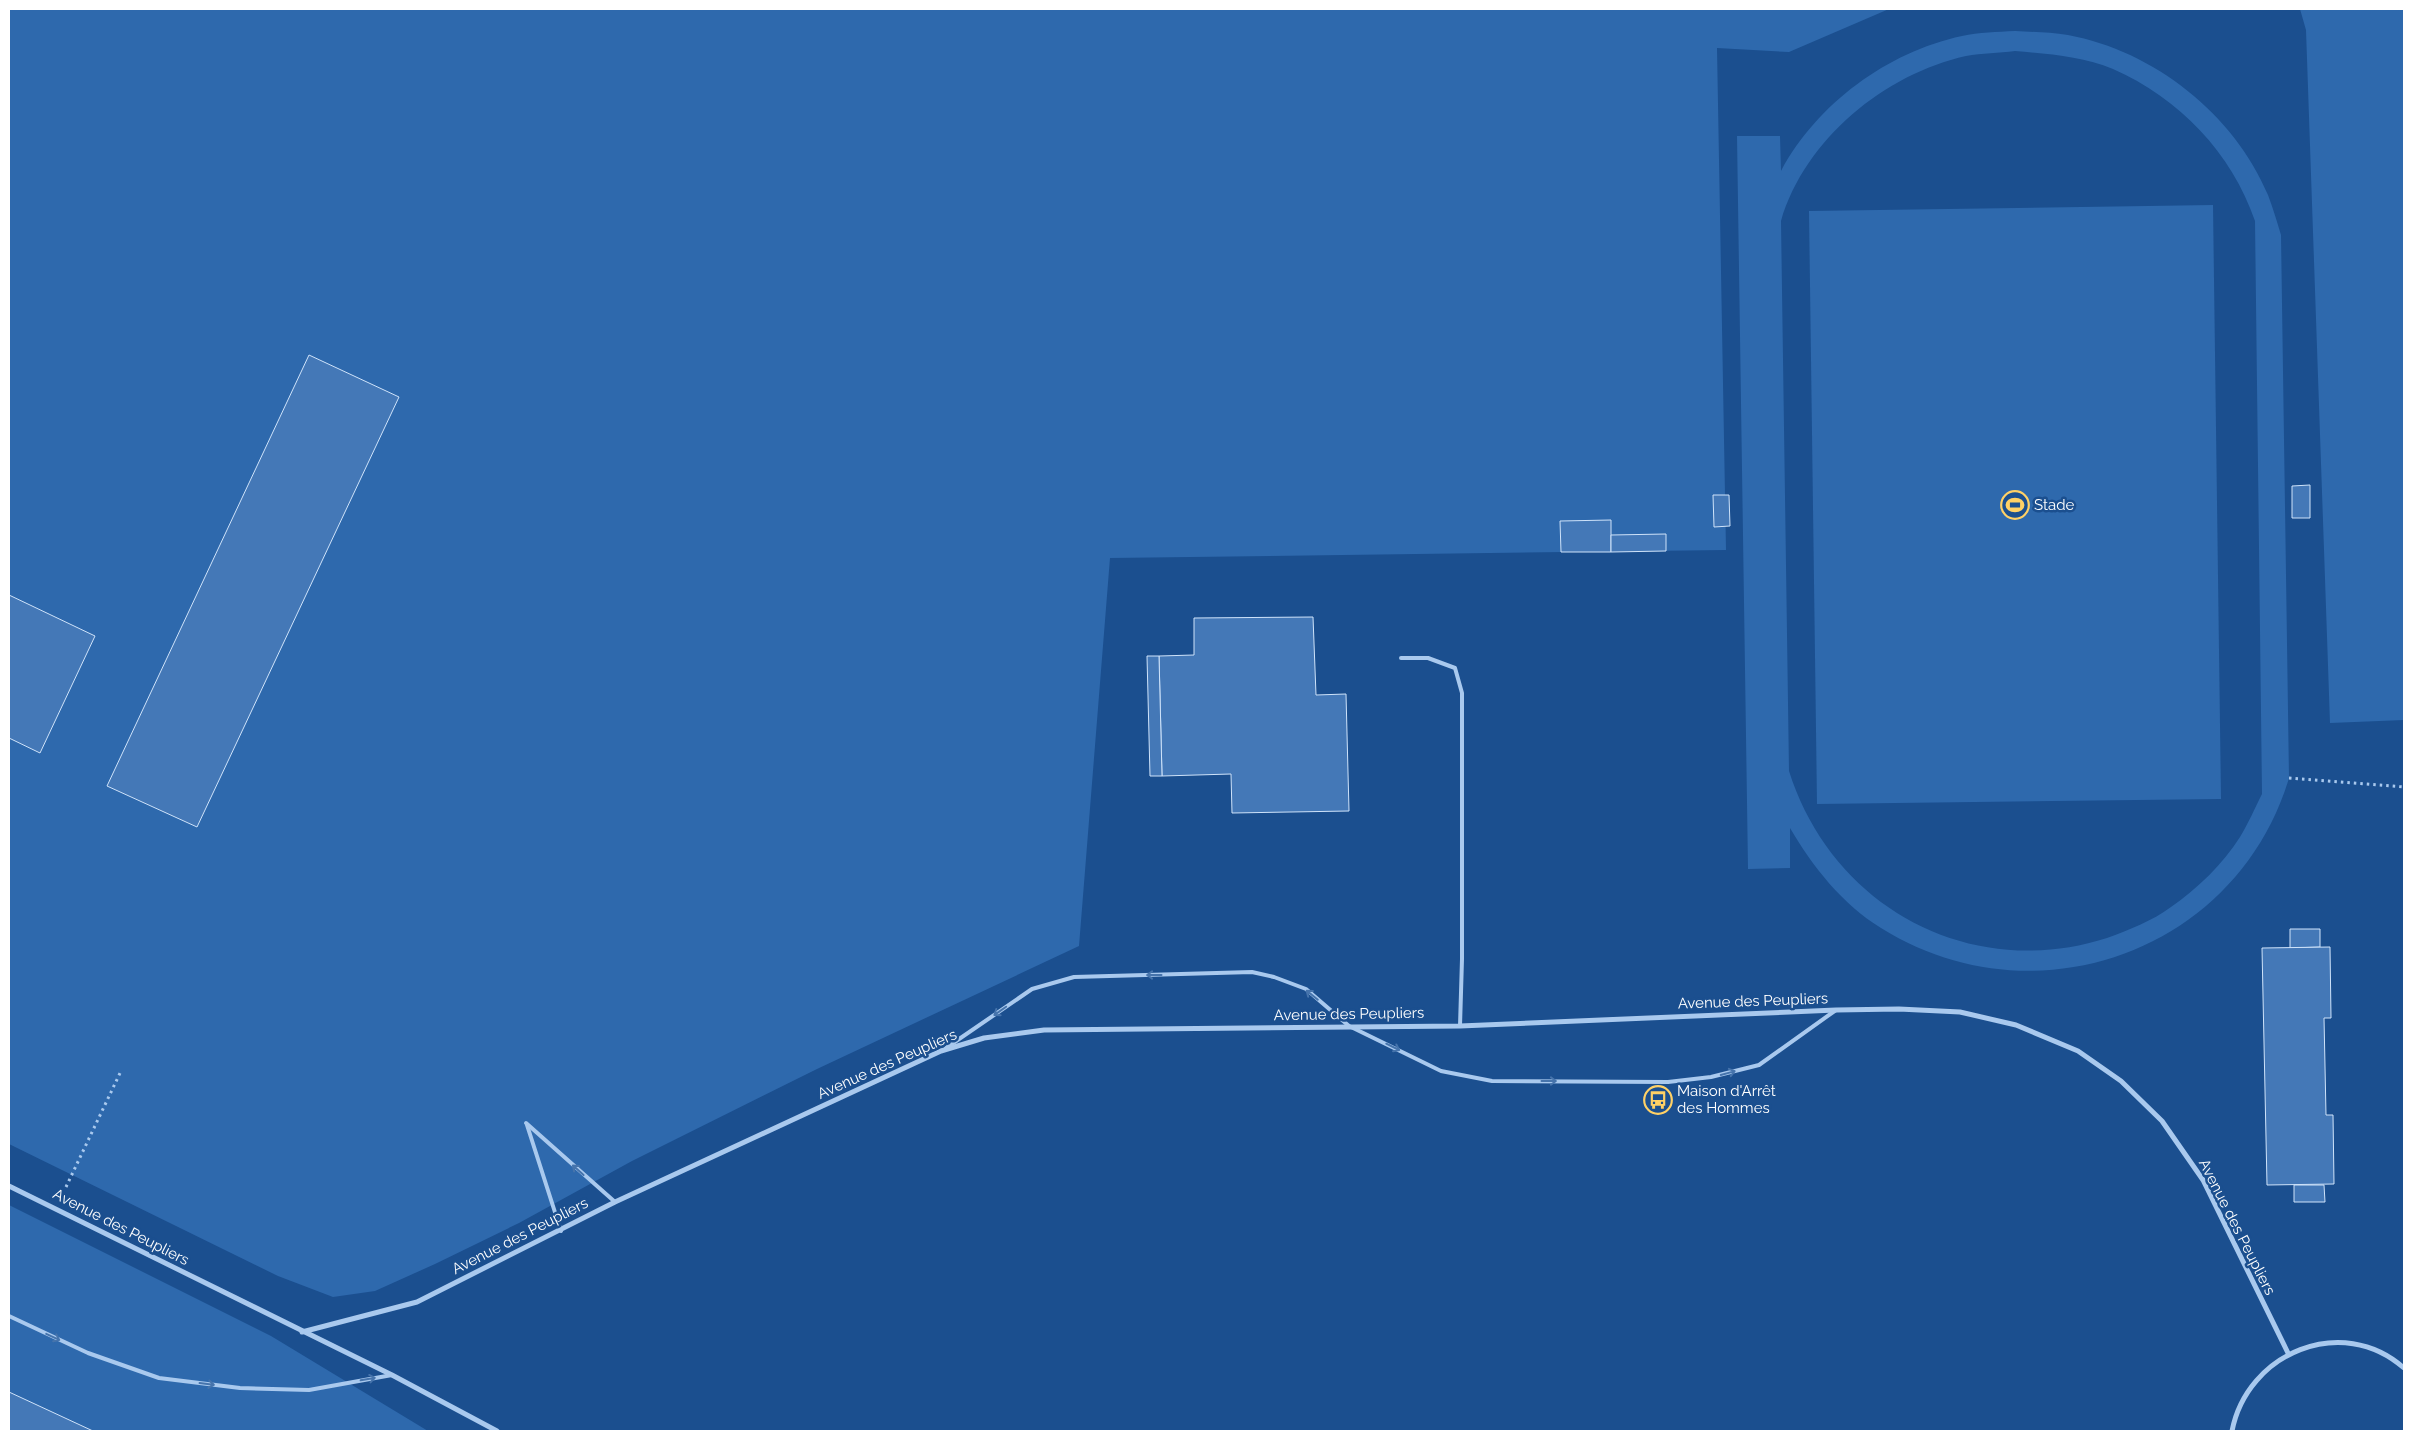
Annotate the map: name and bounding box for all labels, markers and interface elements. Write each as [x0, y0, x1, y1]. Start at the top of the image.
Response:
sports icon: Stade [2000, 490, 2030, 520]
place label: Stade [2034, 496, 2075, 514]
one-way arrow [1147, 970, 1163, 980]
one-way arrow [1306, 989, 1319, 1000]
street label: Avenue des Peupliers [1677, 989, 1829, 1013]
street label: Avenue des Peupliers [1274, 1004, 1424, 1024]
one-way arrow [993, 1006, 1007, 1016]
street label: Avenue des Peupliers [815, 1025, 959, 1103]
one-way arrow [1385, 1043, 1400, 1052]
one-way arrow [1720, 1067, 1736, 1077]
one-way arrow [1540, 1076, 1557, 1086]
place label: Maison d'Arrêt des Hommes [1677, 1082, 1776, 1117]
bus stop icon: Maison d'Arrêt des Hommes [1643, 1085, 1673, 1115]
street label: Avenue des Peupliers [2195, 1156, 2279, 1298]
one-way arrow [572, 1164, 585, 1176]
street label: Avenue des Peupliers [50, 1185, 192, 1269]
street label: Avenue des Peupliers [449, 1194, 591, 1278]
one-way arrow [45, 1332, 60, 1342]
one-way arrow [360, 1374, 376, 1384]
one-way arrow [199, 1379, 215, 1389]

